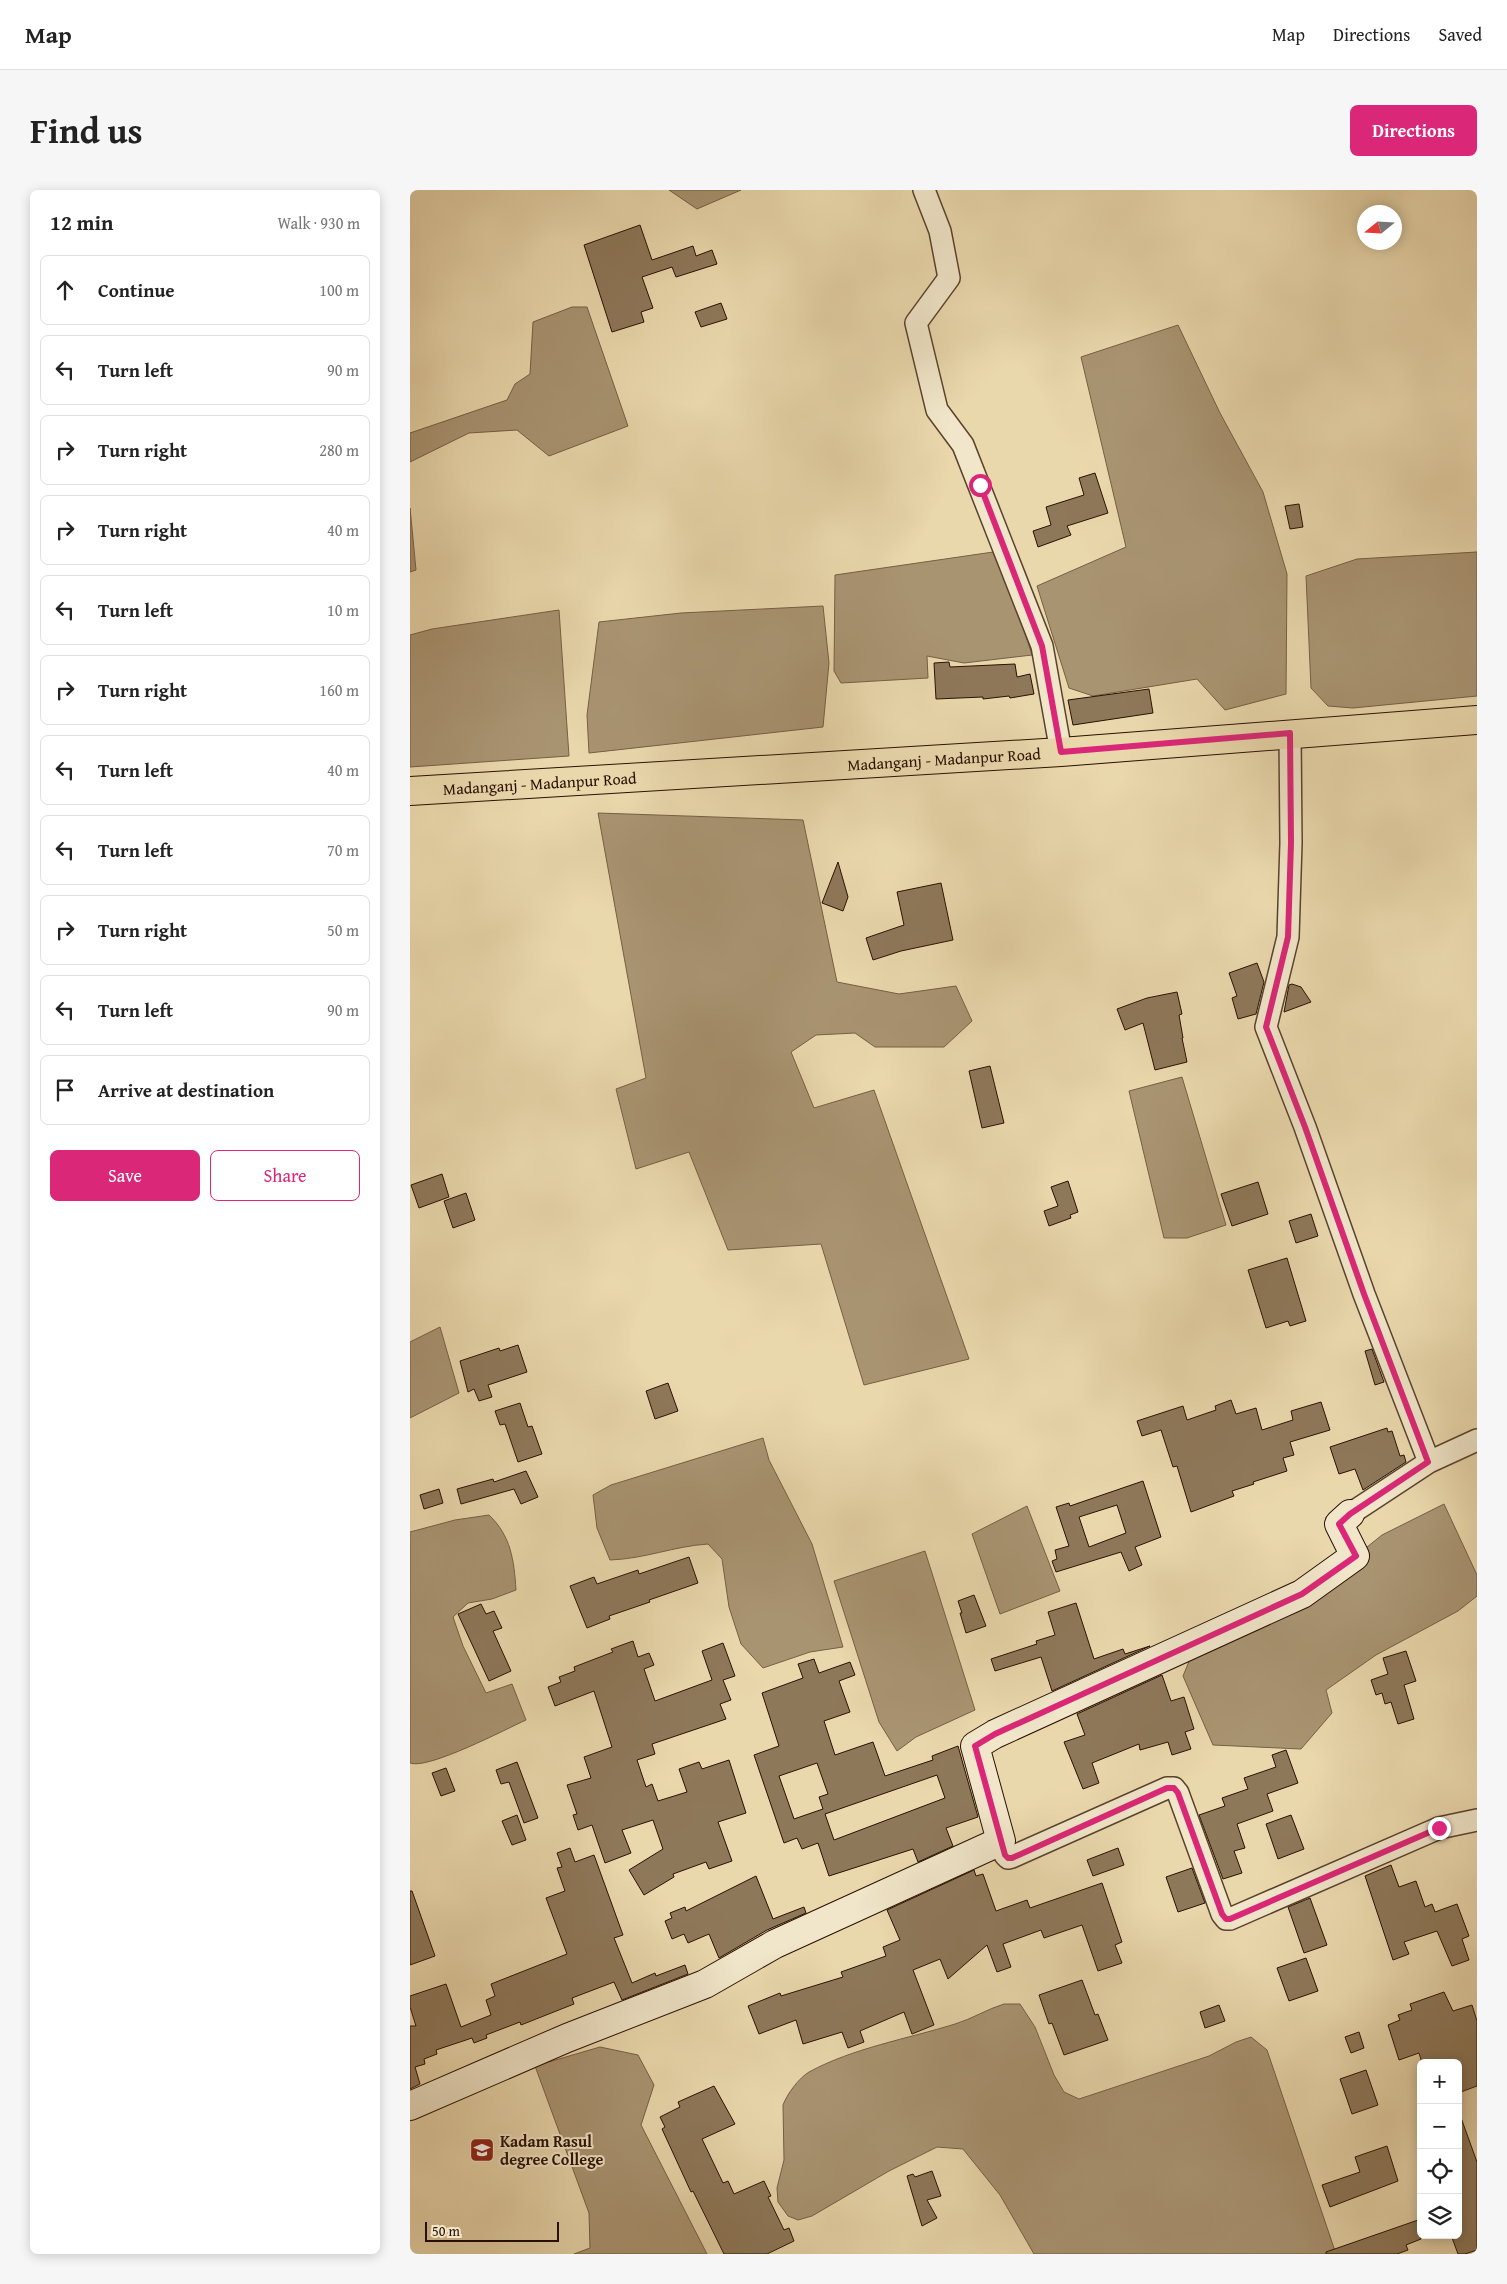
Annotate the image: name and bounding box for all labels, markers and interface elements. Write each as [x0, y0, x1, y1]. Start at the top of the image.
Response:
text: Map [25, 17, 72, 52]
text: Map [1272, 21, 1305, 48]
text: Directions [1333, 21, 1410, 48]
text: Saved [1438, 21, 1482, 48]
text: Find us [30, 105, 143, 156]
button: Directions [1350, 105, 1477, 156]
north arrow [1357, 205, 1402, 250]
text: 12 min [50, 207, 113, 238]
text: Walk · 930 m [277, 211, 360, 235]
icon: ahead [51, 276, 79, 304]
text: Continue [98, 276, 175, 304]
text: 100 m [319, 278, 359, 302]
icon: left [51, 356, 79, 384]
text: Turn left [98, 356, 173, 384]
text: 90 m [327, 358, 359, 382]
icon: right [51, 436, 79, 464]
text: Turn right [98, 436, 187, 464]
text: 280 m [319, 438, 359, 462]
route start [969, 474, 992, 497]
icon: right [51, 516, 79, 544]
text: Turn right [98, 516, 187, 544]
text: 40 m [327, 518, 359, 542]
icon: left [51, 596, 79, 624]
text: Turn left [98, 596, 173, 624]
text: 10 m [327, 598, 359, 622]
icon: right [51, 676, 79, 704]
text: Turn right [98, 676, 187, 704]
text: 160 m [319, 678, 359, 702]
street label: Madanganj - Madanpur Road [847, 741, 1042, 777]
icon: left [51, 756, 79, 784]
text: Turn left [98, 756, 173, 784]
text: 40 m [327, 758, 359, 782]
street label: Madanganj - Madanpur Road [442, 765, 638, 801]
icon: left [51, 836, 79, 864]
text: Turn left [98, 836, 173, 864]
text: 70 m [327, 838, 359, 862]
icon: right [51, 916, 79, 944]
text: Turn right [98, 916, 187, 944]
text: 50 m [327, 918, 359, 942]
icon: left [51, 996, 79, 1024]
text: Turn left [98, 996, 173, 1024]
text: 90 m [327, 998, 359, 1022]
icon: arrive [51, 1076, 79, 1104]
text: Arrive at destination [98, 1076, 274, 1104]
button: Save [50, 1150, 200, 1201]
button: Share [210, 1150, 360, 1201]
route end [1428, 1817, 1451, 1840]
map controls [1417, 2059, 1462, 2239]
button: + [1417, 2059, 1462, 2104]
button: − [1417, 2104, 1462, 2149]
place label: Kadam Rasul degree College [500, 2129, 604, 2171]
school or university icon: Kadam Rasul degree College [469, 2137, 495, 2163]
button: locate [1417, 2149, 1462, 2194]
button: layers [1417, 2194, 1462, 2239]
scale bar [425, 2219, 559, 2242]
text: 50 m [432, 2221, 460, 2241]

